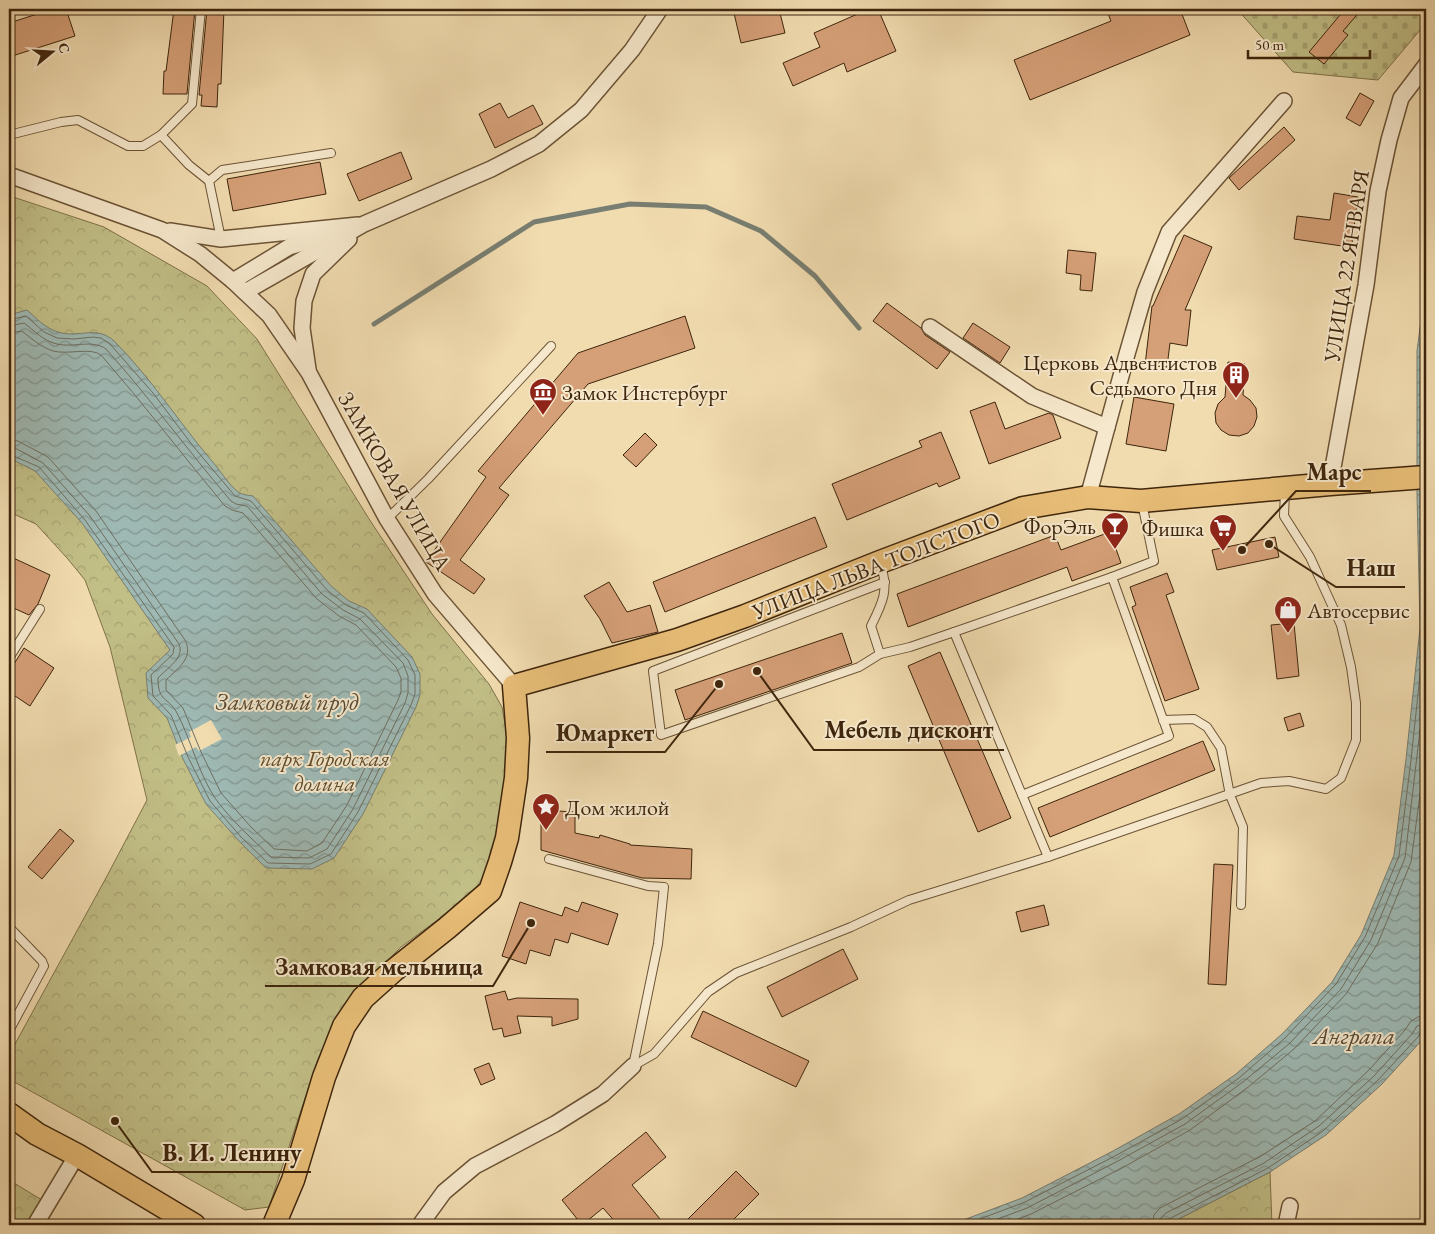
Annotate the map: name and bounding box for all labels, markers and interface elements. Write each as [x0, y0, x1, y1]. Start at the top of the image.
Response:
north arrow [28, 28, 78, 78]
scale bar [1248, 28, 1370, 60]
text: 50 m [1255, 35, 1284, 54]
text: С [54, 40, 74, 56]
street label: УЛИЦА 22 ЯНВАРЯ [1317, 168, 1376, 365]
place label: Церковь Адвентистов Седьмого Дня [1023, 348, 1217, 402]
building icon: Церковь Адвентистов Седьмого Дня [1221, 360, 1251, 399]
museum icon: Замок Инстербург [528, 377, 558, 416]
place label: Замок Инстербург [562, 378, 728, 407]
street label: ЗАМКОВАЯ УЛИЦА [332, 387, 458, 577]
callout: Марс [1296, 452, 1371, 491]
text: Марс [1306, 456, 1362, 487]
street label: УЛИЦА ЛЬВА ТОЛСТОГО [747, 505, 1004, 627]
bar icon: ФорЭль [1100, 511, 1130, 550]
place label: ФорЭль [1024, 512, 1096, 541]
supermarket icon: Фишка [1208, 513, 1238, 552]
place label: Фишка [1141, 514, 1204, 543]
callout: Наш [1336, 548, 1405, 587]
text: Наш [1346, 552, 1396, 583]
shop icon: Автосервис [1273, 595, 1303, 634]
place label: Автосервис [1306, 596, 1410, 625]
water label: Замковый пруд [215, 686, 359, 717]
callout: Мебель дисконт [814, 711, 1004, 750]
callout: Юмаркет [546, 713, 665, 752]
text: Мебель дисконт [824, 714, 994, 745]
text: Юмаркет [556, 717, 654, 748]
park label: парк Городская долина [260, 744, 390, 798]
place icon: Дом жилой [531, 792, 561, 831]
place label: Дом жилой [565, 793, 670, 822]
callout: Замковая мельница [265, 947, 493, 986]
text: Замковая мельница [275, 951, 483, 982]
water label: Анграпа [1311, 1020, 1395, 1051]
callout: В. И. Ленину [152, 1133, 311, 1172]
text: В. И. Ленину [162, 1137, 302, 1169]

